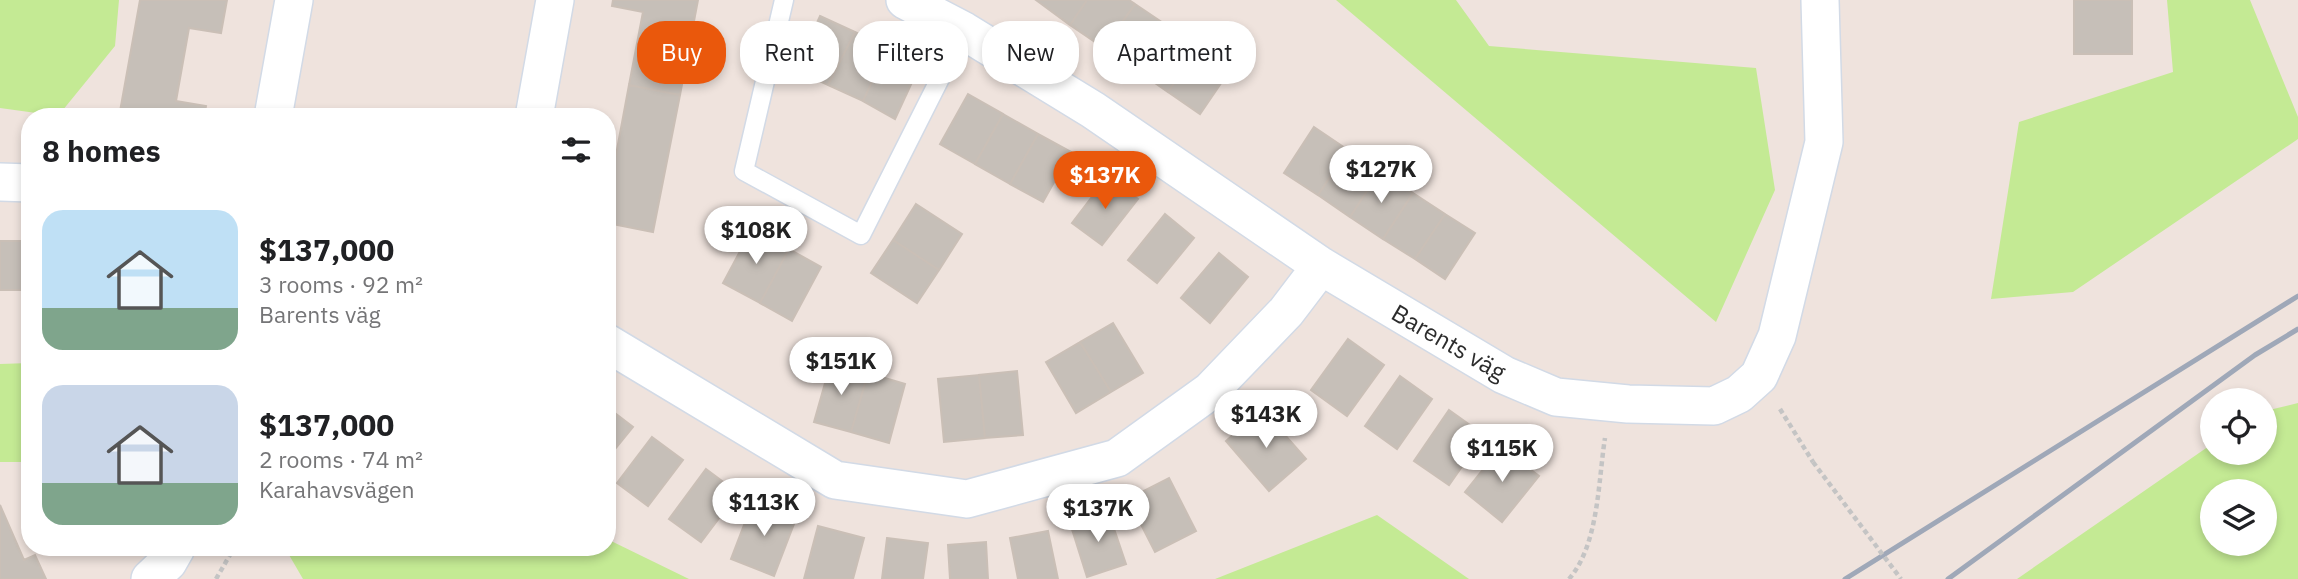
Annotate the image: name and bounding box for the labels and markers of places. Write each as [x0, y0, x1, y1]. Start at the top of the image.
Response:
pin: $127K [1332, 146, 1430, 205]
pin: $137K [1056, 152, 1154, 211]
pin: $108K [707, 206, 805, 266]
pin: $151K [792, 338, 890, 397]
pin: $143K [1217, 391, 1315, 450]
pin: $115K [1453, 424, 1551, 484]
pin: $113K [715, 478, 813, 538]
pin: $137K [1049, 484, 1147, 544]

